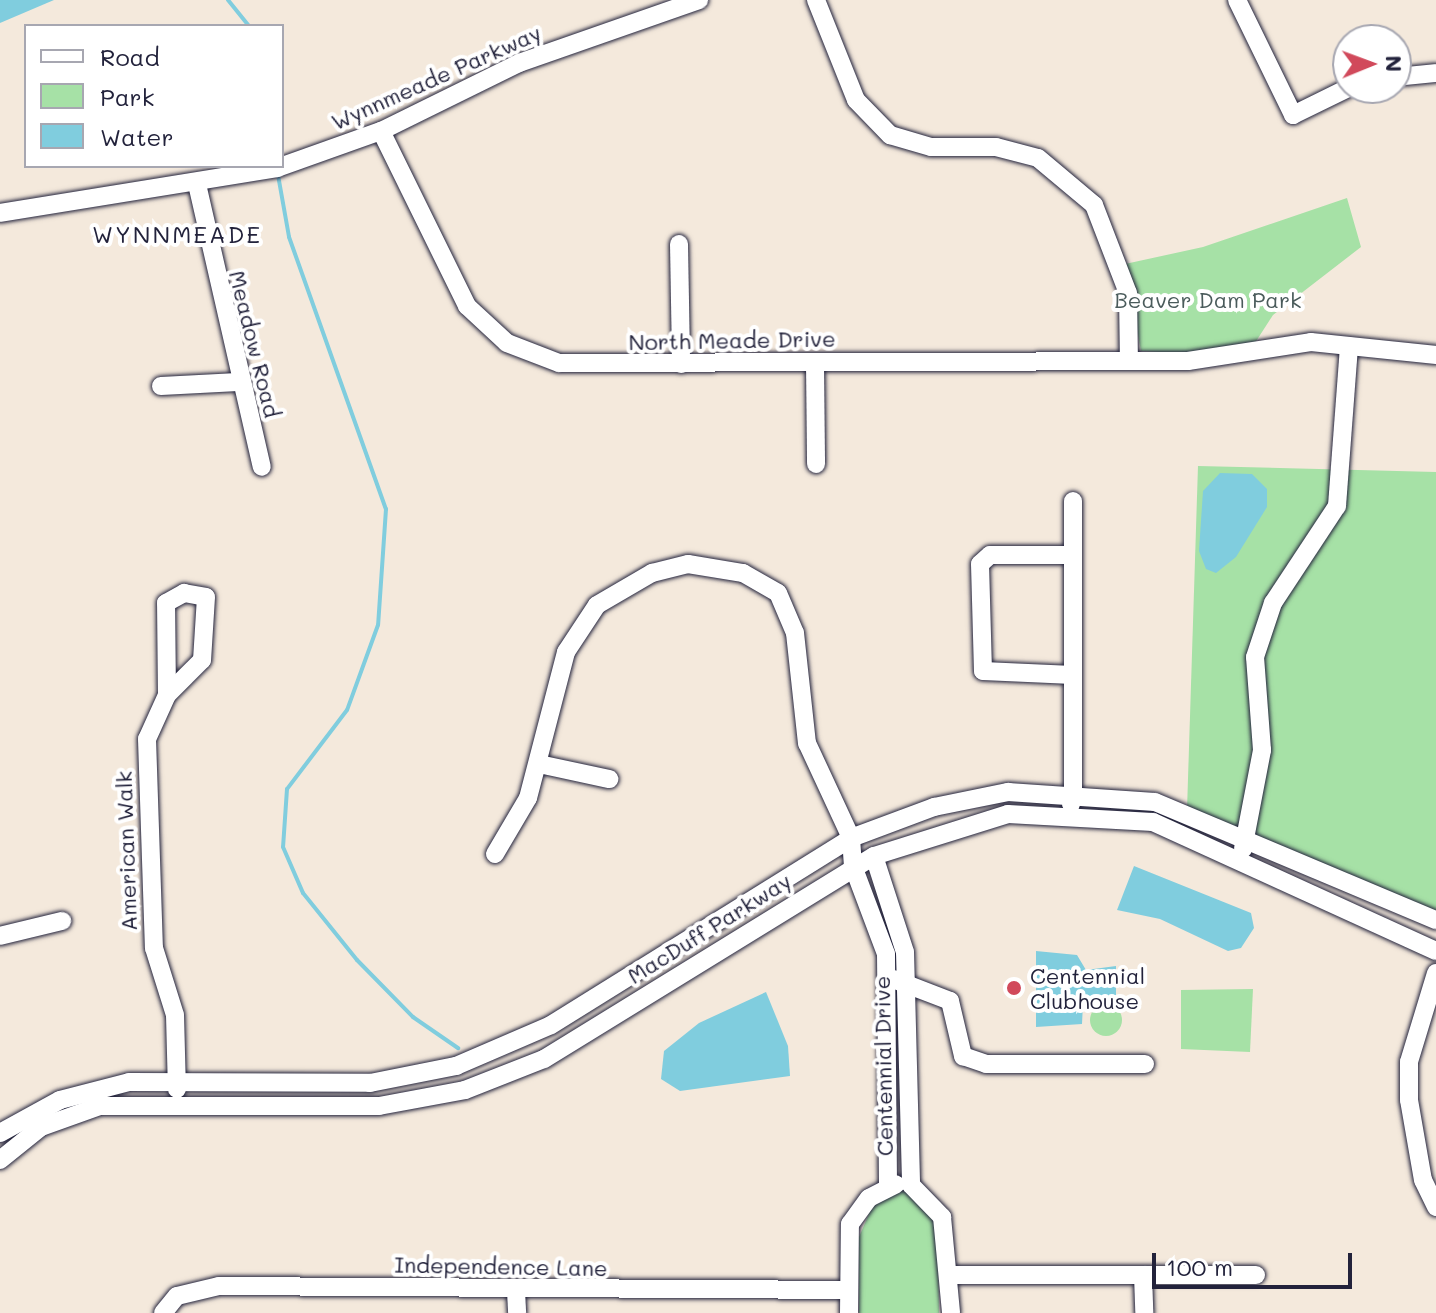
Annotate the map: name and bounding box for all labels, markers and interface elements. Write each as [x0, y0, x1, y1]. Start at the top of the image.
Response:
street label: Wynnmeade Parkway [327, 19, 545, 135]
legend [24, 24, 284, 168]
north arrow [1332, 24, 1412, 104]
text: Road [100, 41, 160, 72]
text: N [1380, 55, 1409, 72]
text: Park [100, 81, 154, 112]
text: Water [100, 121, 174, 152]
district label: WYNNMEADE [92, 220, 262, 248]
street label: Meadow Road [224, 268, 286, 420]
park label: Beaver Dam Park [1114, 287, 1302, 313]
street label: North Meade Drive [628, 325, 836, 355]
street label: American Walk [110, 770, 142, 932]
street label: MacDuff Parkway [622, 867, 796, 989]
place label: Centennial Clubhouse [1030, 962, 1145, 1014]
street label: Centennial Drive [868, 976, 898, 1156]
marker: Centennial Clubhouse [1005, 979, 1023, 997]
scale bar [1156, 1237, 1356, 1287]
street label: Independence Lane [394, 1251, 608, 1281]
text: 100 m [1166, 1251, 1233, 1282]

